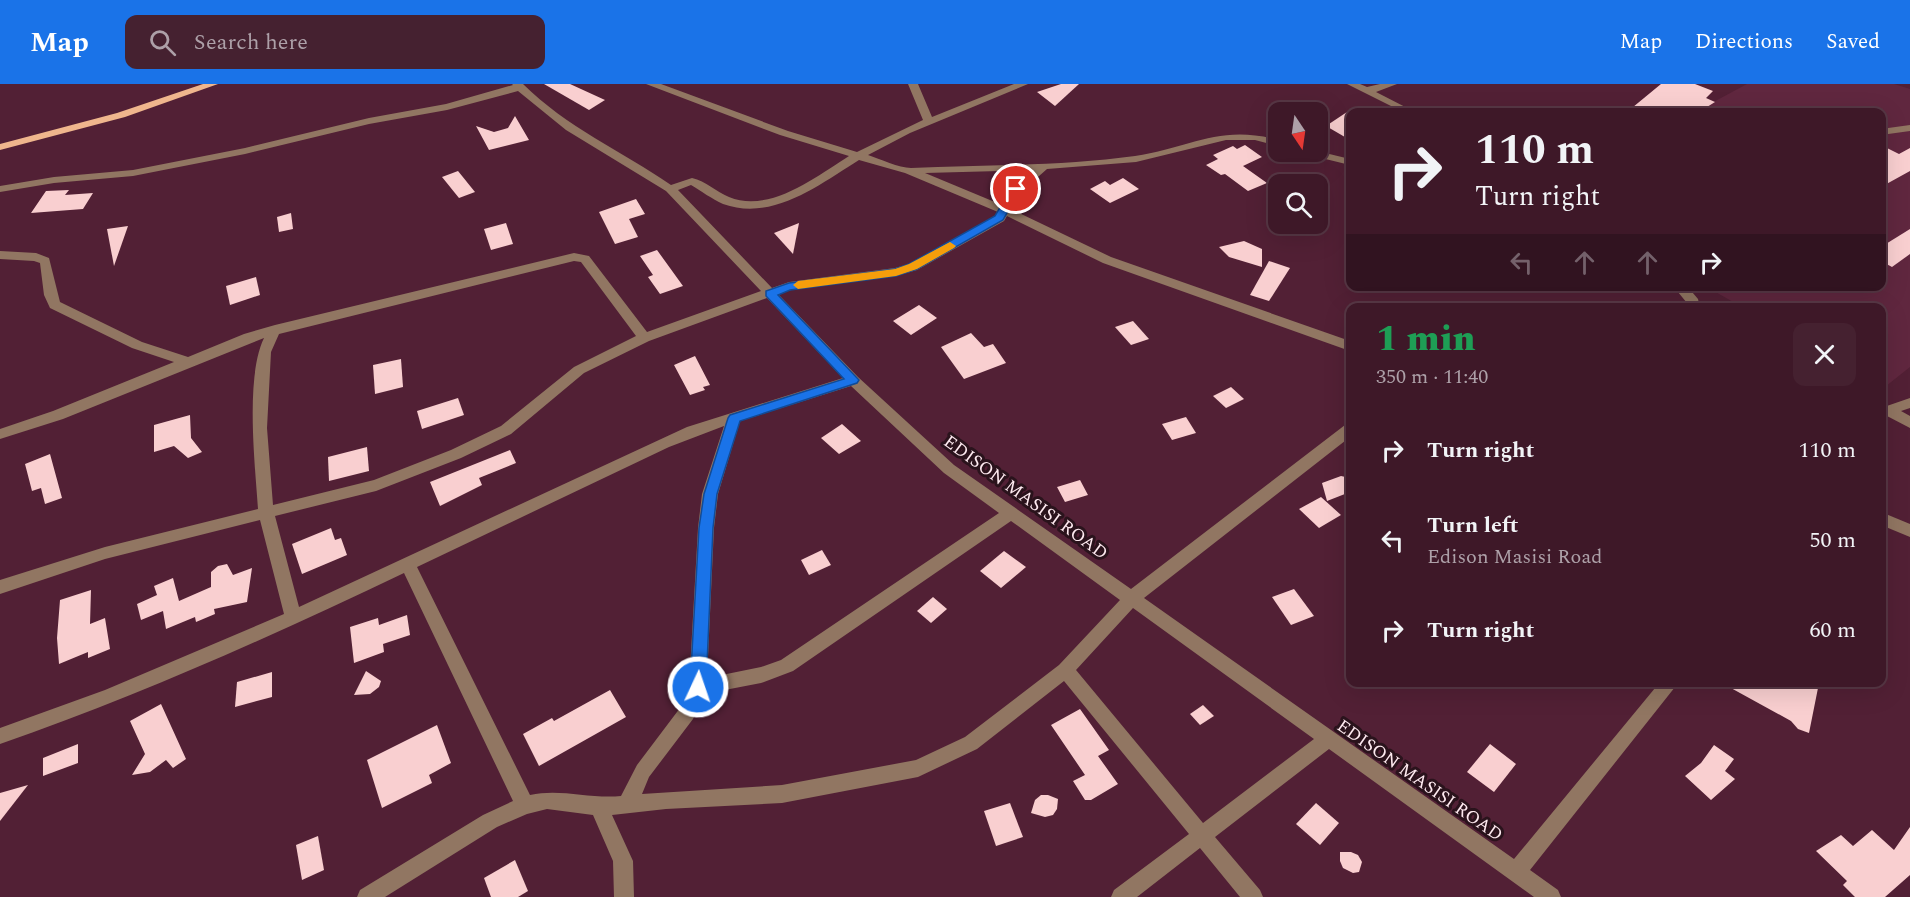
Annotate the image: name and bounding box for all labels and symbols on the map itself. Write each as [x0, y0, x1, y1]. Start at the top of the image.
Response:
north arrow [1268, 102, 1328, 162]
pin [990, 163, 1041, 214]
street label: EDISON MASISI ROAD [938, 428, 1114, 566]
position arrow [666, 655, 730, 719]
street label: EDISON MASISI ROAD [1331, 713, 1508, 848]

